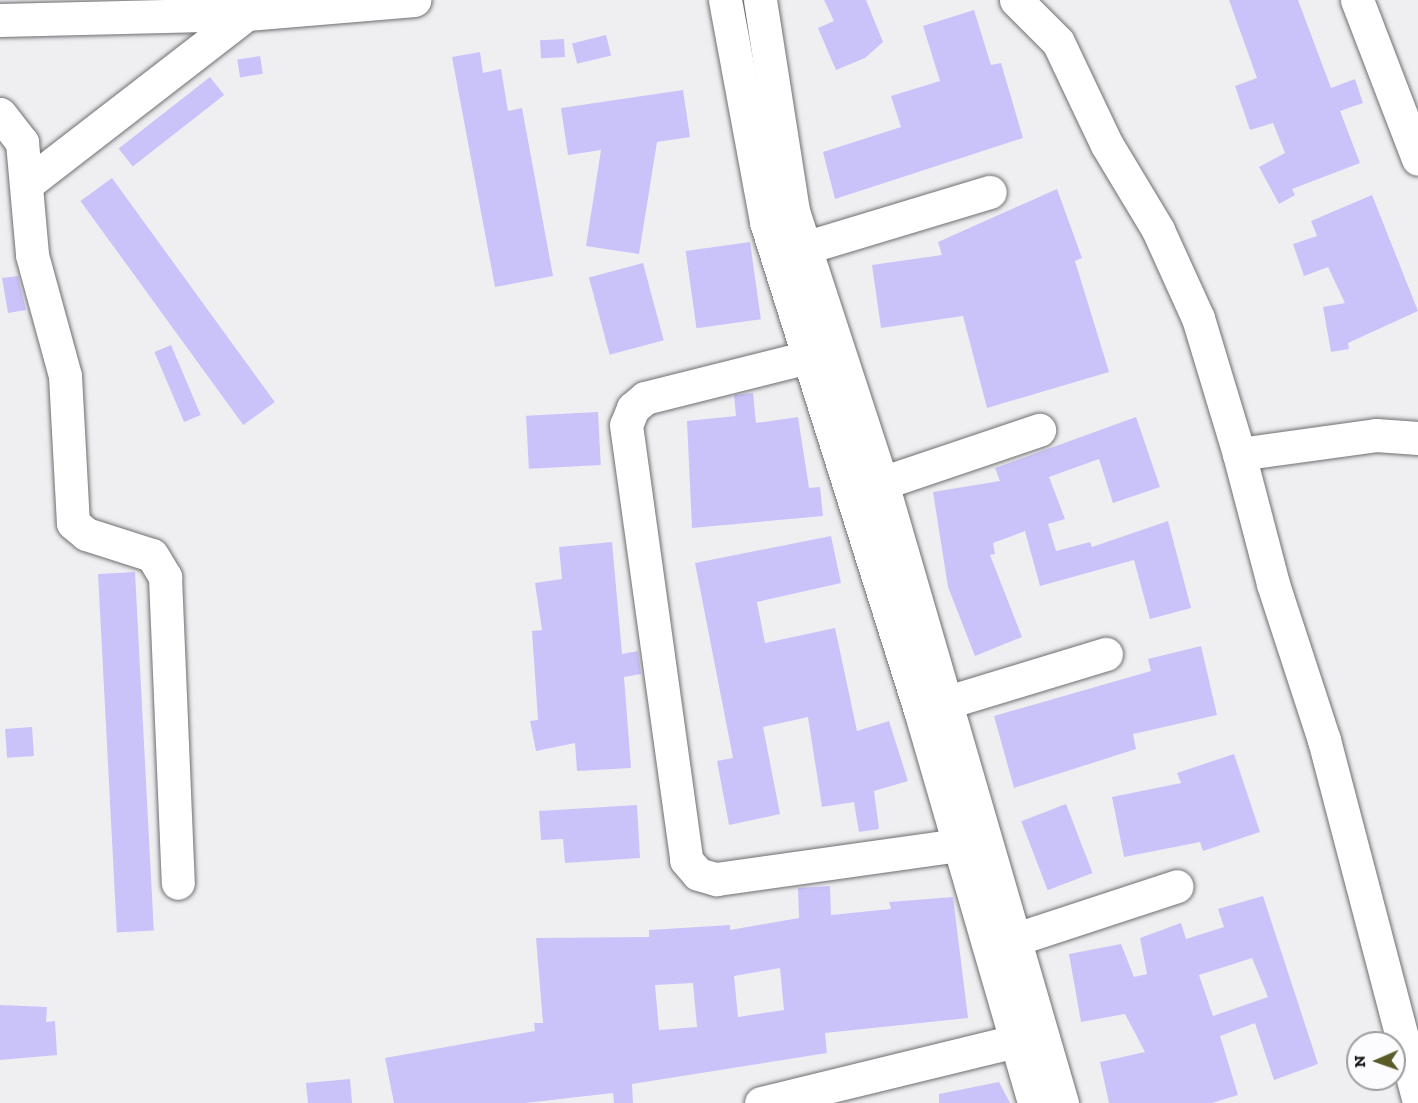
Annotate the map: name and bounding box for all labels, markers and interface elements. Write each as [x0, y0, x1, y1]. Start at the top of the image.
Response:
north arrow [1346, 1031, 1406, 1091]
text: N [1350, 1055, 1369, 1068]

